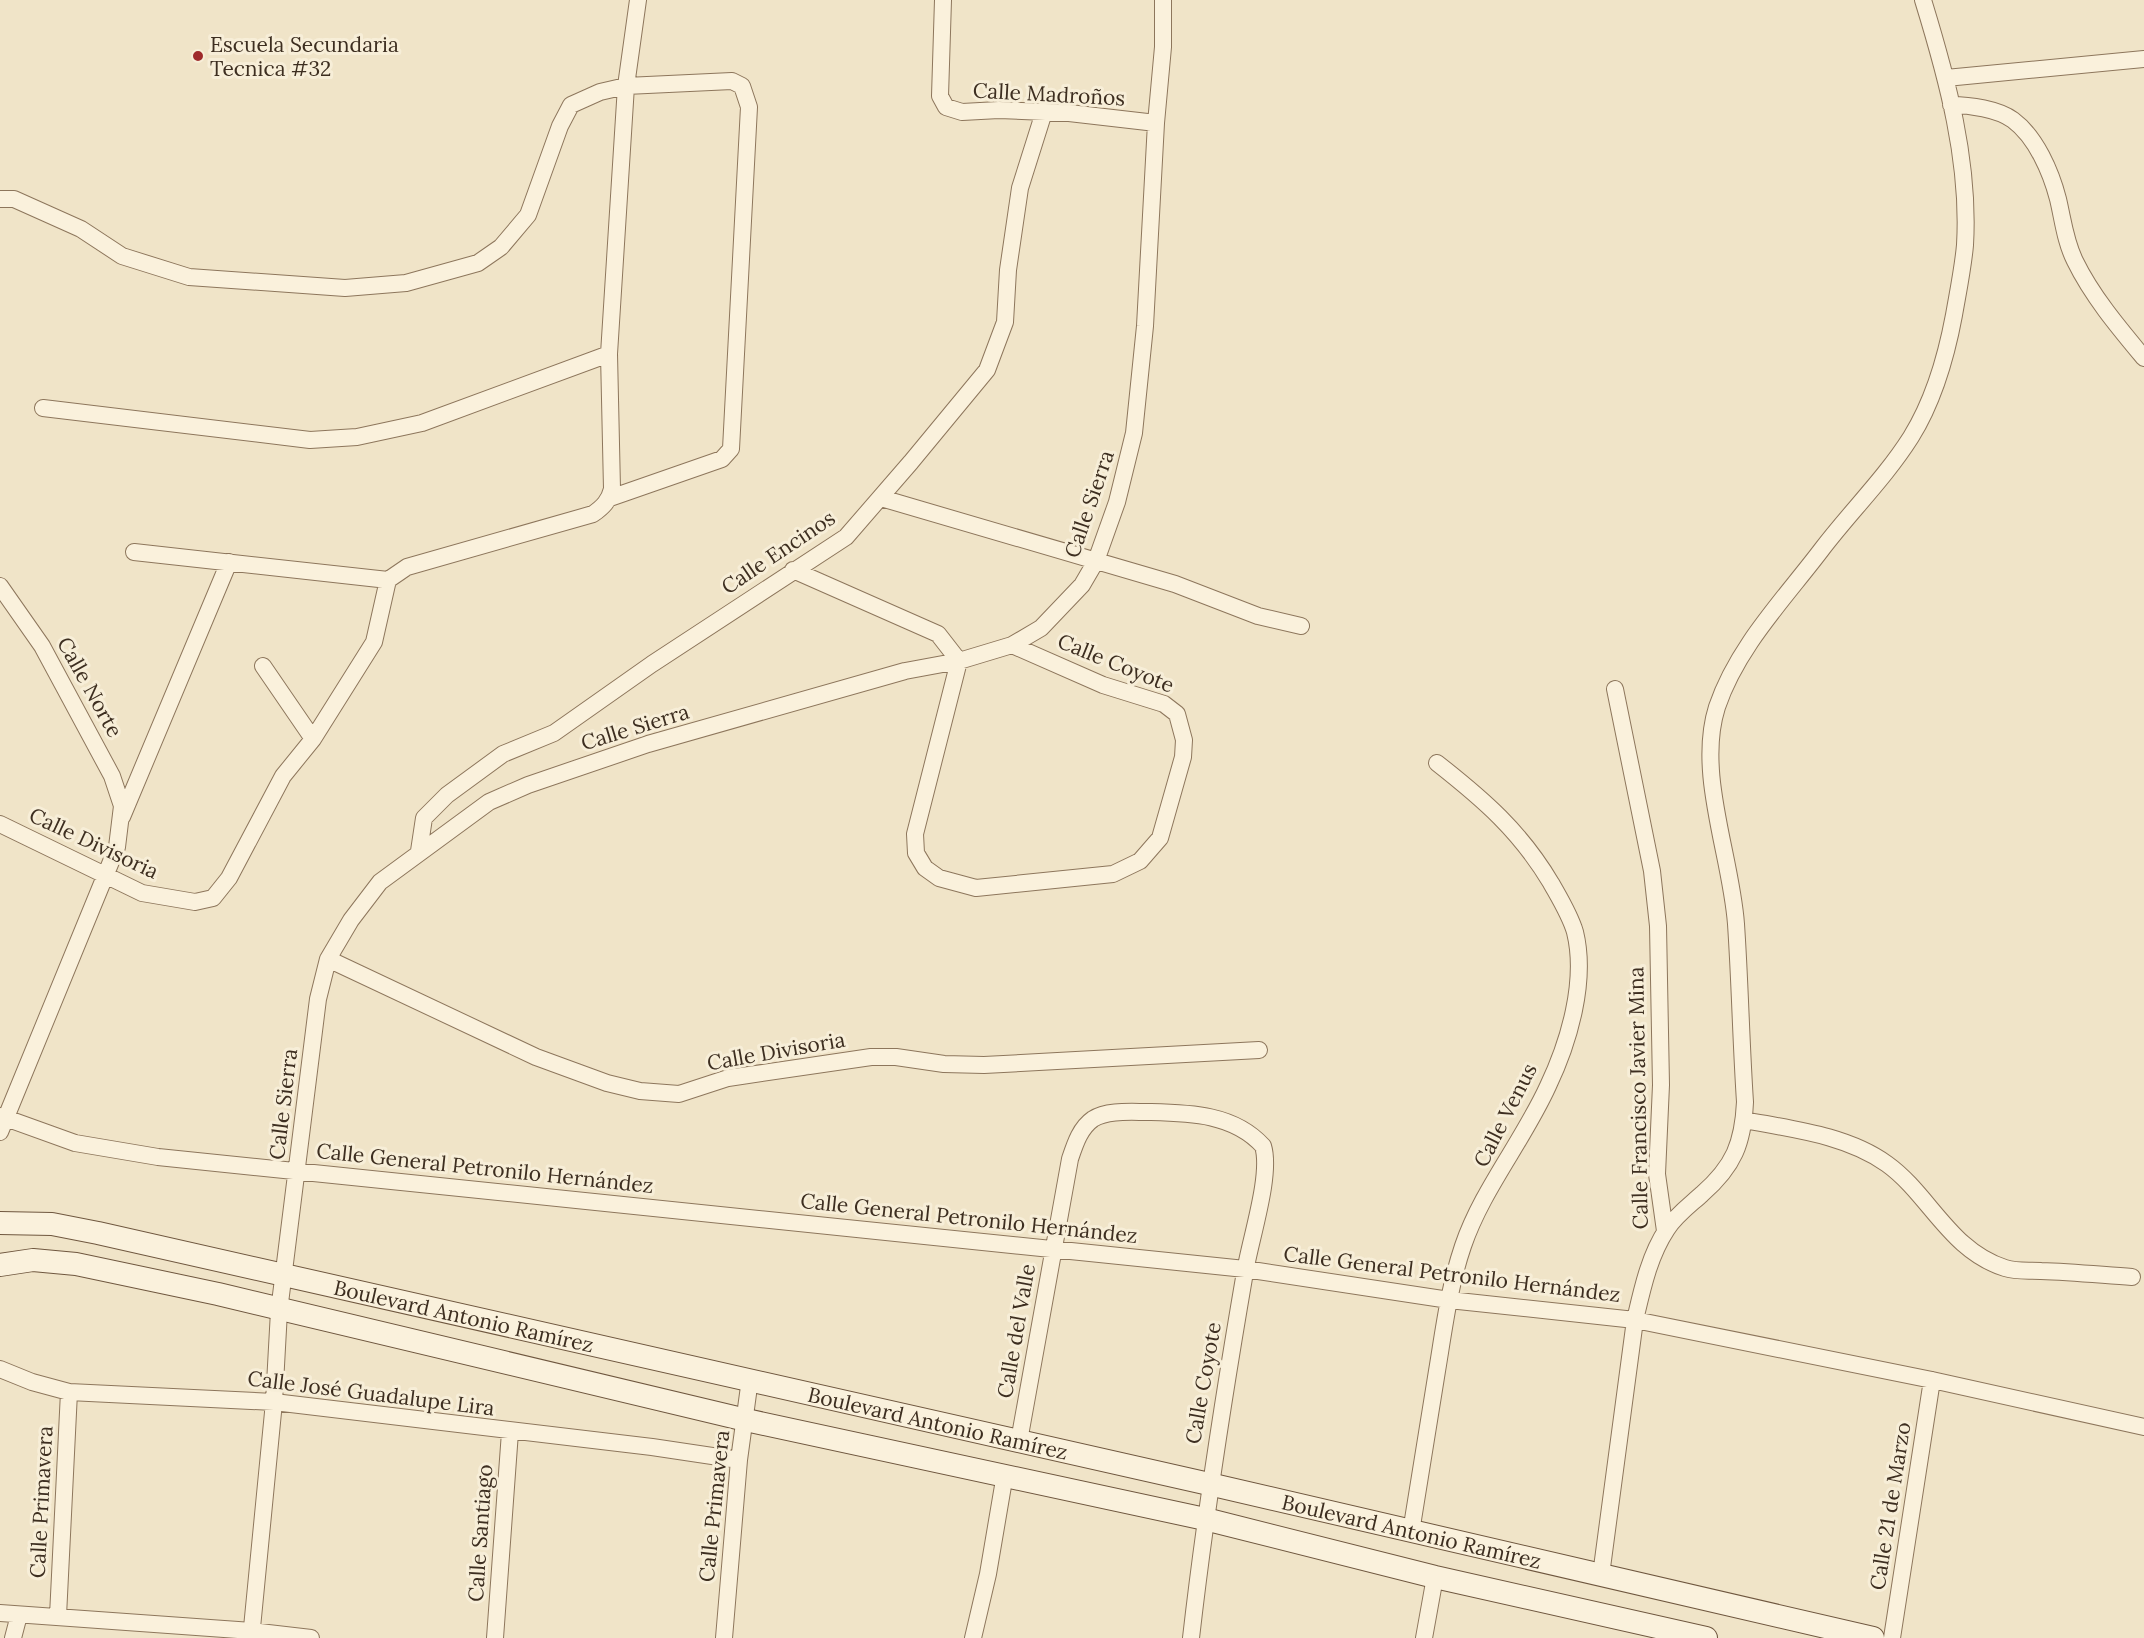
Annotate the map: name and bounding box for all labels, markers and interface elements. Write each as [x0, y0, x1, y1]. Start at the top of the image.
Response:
place label: Escuela Secundaria Tecnica #32 [210, 31, 399, 82]
marker: Escuela Secundaria Tecnica #32 [191, 49, 205, 63]
street label: Calle Madroños [972, 77, 1126, 111]
street label: Calle Sierra [1058, 447, 1120, 561]
street label: Calle Encinos [716, 504, 840, 600]
street label: Calle Coyote [1054, 627, 1178, 699]
street label: Calle Norte [51, 632, 129, 742]
street label: Calle Sierra [578, 698, 693, 756]
street label: Calle Divisoria [25, 801, 163, 885]
street label: Calle Francisco Javier Mina [1622, 966, 1654, 1230]
street label: Calle Divisoria [705, 1026, 847, 1076]
street label: Calle Sierra [263, 1047, 303, 1161]
street label: Calle Venus [1467, 1058, 1543, 1172]
street label: Calle General Petronilo Hernández [315, 1137, 655, 1199]
street label: Calle General Petronilo Hernández [799, 1187, 1139, 1249]
street label: Calle General Petronilo Hernández [1282, 1240, 1622, 1308]
street label: Calle del Valle [991, 1262, 1041, 1400]
street label: Boulevard Antonio Ramírez [331, 1273, 596, 1358]
street label: Calle Coyote [1179, 1320, 1227, 1446]
street label: Calle José Guadalupe Lira [246, 1364, 496, 1422]
street label: Boulevard Antonio Ramírez [805, 1380, 1070, 1465]
street label: Calle 21 de Marzo [1863, 1420, 1917, 1592]
street label: Calle Primavera [24, 1425, 58, 1579]
street label: Calle Primavera [693, 1429, 735, 1583]
street label: Calle Santiago [462, 1463, 498, 1603]
street label: Boulevard Antonio Ramírez [1279, 1488, 1544, 1574]

